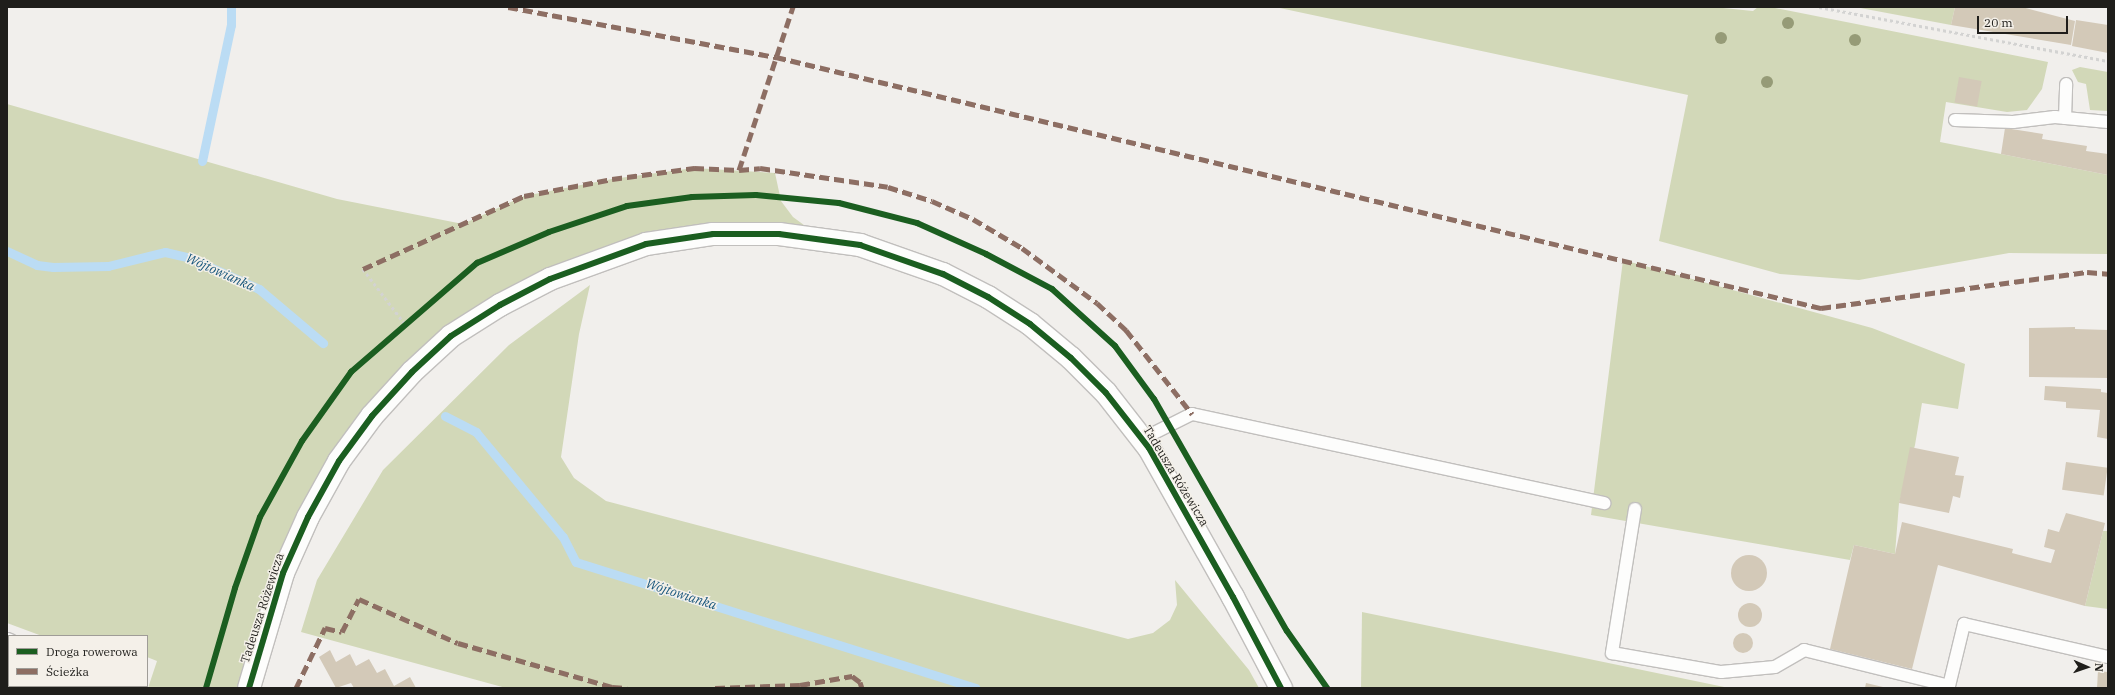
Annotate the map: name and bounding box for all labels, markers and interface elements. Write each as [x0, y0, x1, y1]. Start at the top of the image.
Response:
scale bar [1979, 8, 2070, 34]
text: 20 m [1984, 15, 2013, 30]
water label: Wójtowianka [183, 251, 257, 295]
street label: Tadeusza Różewicza [1140, 423, 1212, 529]
street label: Tadeusza Różewicza [237, 551, 287, 665]
water label: Wójtowianka [644, 576, 718, 614]
legend [8, 635, 148, 687]
text: Droga rowerowa [46, 644, 138, 659]
north arrow [2067, 647, 2107, 687]
text: N [2092, 663, 2106, 672]
text: Ścieżka [46, 664, 89, 679]

